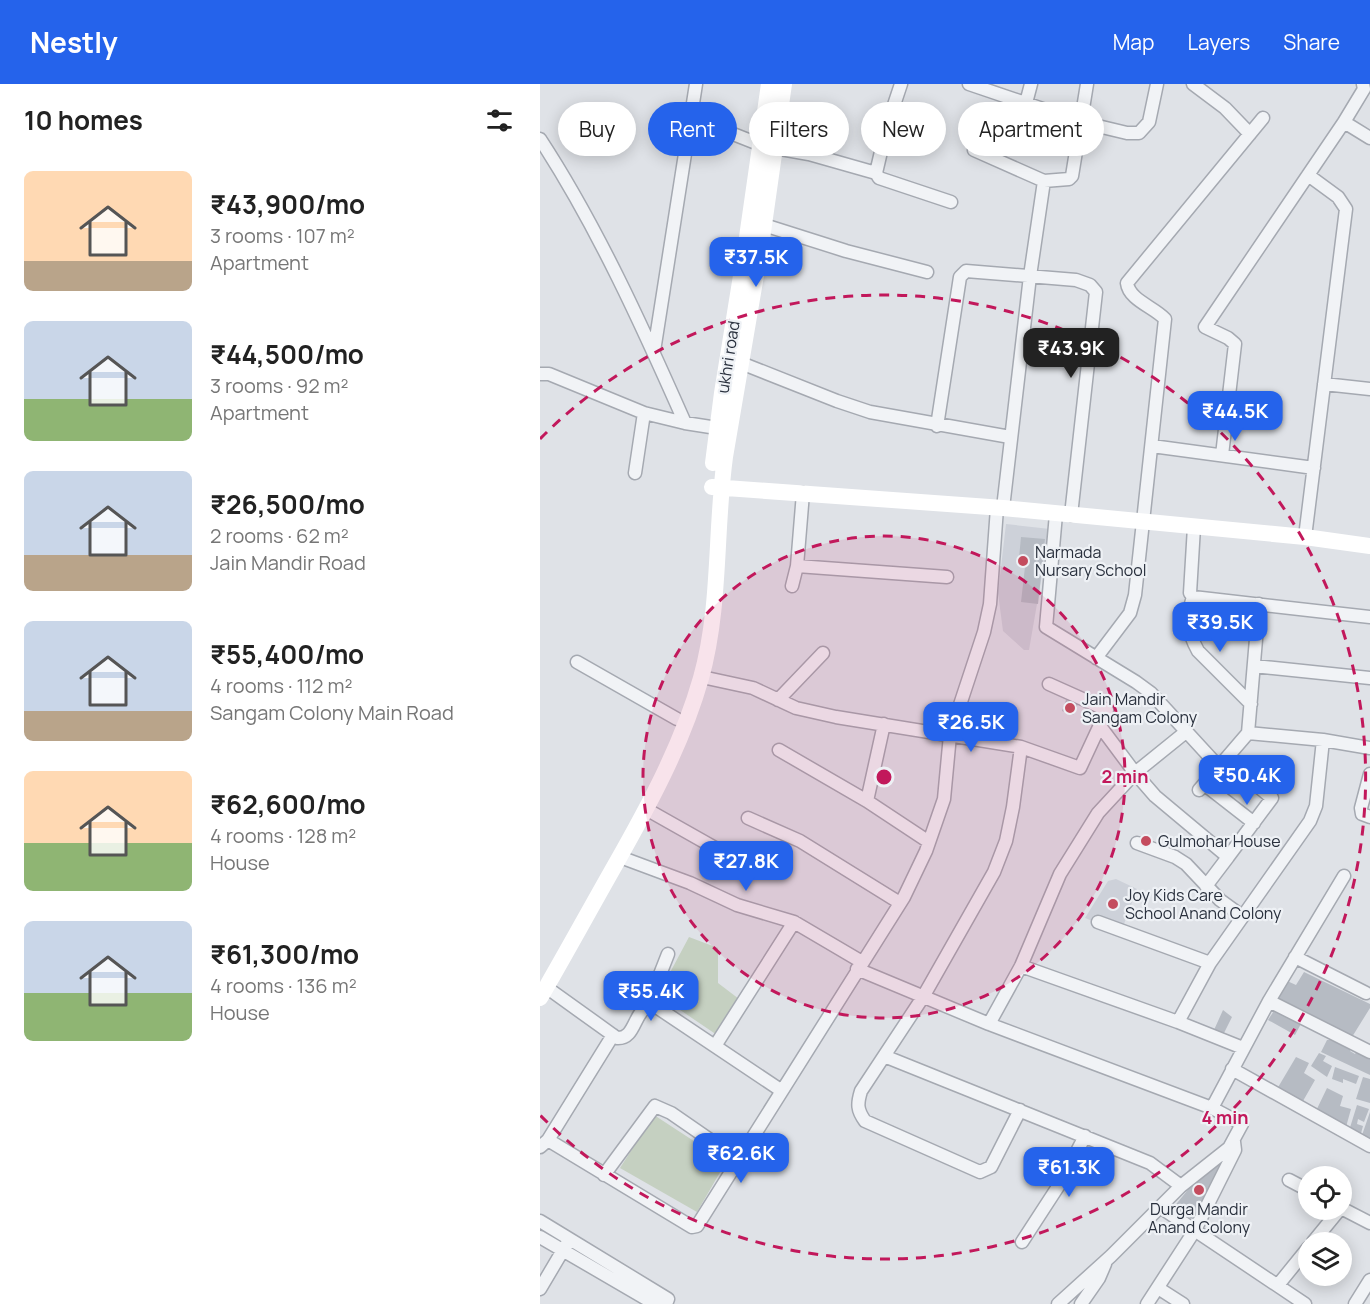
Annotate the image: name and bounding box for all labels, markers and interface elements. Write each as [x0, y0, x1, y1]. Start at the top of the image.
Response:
text: Nestly [30, 23, 118, 61]
text: Map [1113, 28, 1154, 56]
text: Layers [1187, 28, 1250, 56]
text: Share [1283, 28, 1340, 56]
text: 10 homes [24, 102, 143, 138]
chip: Buy [558, 102, 636, 156]
chip: Rent [648, 102, 737, 156]
chip: Filters [749, 102, 849, 156]
chip: New [861, 102, 946, 156]
chip: Apartment [958, 102, 1104, 156]
icon: filters [483, 104, 516, 137]
text: ₹43,900/mo [210, 186, 365, 222]
icon: home [72, 195, 144, 267]
text: 3 rooms · 107 m² [210, 222, 355, 249]
pin: ₹37.5K [707, 237, 805, 288]
text: ₹37.5K [723, 243, 789, 270]
text: Apartment [210, 249, 309, 276]
street label: ukhri road [711, 319, 745, 395]
pin: ₹43.9K [1022, 328, 1120, 379]
text: ₹43.9K [1037, 334, 1105, 361]
text: ₹44,500/mo [210, 336, 364, 372]
icon: home [72, 345, 144, 417]
text: 3 rooms · 92 m² [210, 372, 349, 399]
pin: ₹44.5K [1186, 391, 1284, 442]
text: ₹44.5K [1202, 397, 1268, 424]
text: Apartment [210, 399, 309, 426]
text: ₹26,500/mo [210, 486, 365, 522]
icon: home [72, 495, 144, 567]
text: 2 rooms · 62 m² [210, 522, 349, 549]
place label: Narmada Nursary School [1035, 541, 1146, 581]
text: Jain Mandir Road [210, 549, 366, 576]
marker: Narmada Nursary School [1016, 554, 1030, 568]
pin: ₹39.5K [1171, 602, 1269, 653]
text: ₹39.5K [1186, 608, 1254, 635]
text: ₹55,400/mo [210, 636, 364, 672]
icon: home [72, 645, 144, 717]
text: 4 rooms · 112 m² [210, 672, 352, 699]
place label: Jain Mandir Sangam Colony [1082, 688, 1198, 728]
text: Sangam Colony Main Road [210, 699, 454, 726]
marker: Jain Mandir Sangam Colony [1063, 701, 1077, 715]
pin: ₹26.5K [922, 702, 1020, 753]
text: ₹26.5K [937, 708, 1005, 735]
pin: ₹50.4K [1198, 755, 1296, 806]
text: ₹50.4K [1213, 761, 1281, 788]
text: 2 min [1102, 764, 1148, 788]
centre of rings [874, 767, 894, 787]
text: ₹62,600/mo [210, 786, 366, 822]
icon: home [72, 795, 144, 867]
text: 4 rooms · 128 m² [210, 822, 356, 849]
place label: Gulmohar House [1158, 830, 1281, 852]
marker: Gulmohar House [1139, 834, 1153, 848]
pin: ₹27.8K [697, 841, 795, 892]
text: ₹27.8K [713, 847, 779, 874]
text: House [210, 849, 270, 876]
place label: Joy Kids Care School Anand Colony [1125, 884, 1282, 924]
marker: Joy Kids Care School Anand Colony [1106, 897, 1120, 911]
text: ₹61,300/mo [210, 936, 359, 972]
icon: home [72, 945, 144, 1017]
pin: ₹55.4K [602, 971, 700, 1022]
text: 4 rooms · 136 m² [210, 972, 357, 999]
text: ₹55.4K [618, 977, 684, 1004]
text: House [210, 999, 270, 1026]
text: 4 min [1201, 1105, 1249, 1129]
pin: ₹62.6K [692, 1133, 790, 1184]
text: ₹62.6K [707, 1139, 775, 1166]
pin: ₹61.3K [1020, 1147, 1118, 1198]
text: ₹61.3K [1037, 1153, 1101, 1180]
map controls [1298, 1166, 1352, 1286]
button: locate [1298, 1166, 1352, 1220]
marker: Durga Mandir Anand Colony [1192, 1183, 1206, 1197]
place label: Durga Mandir Anand Colony [1148, 1198, 1251, 1238]
button: layers [1298, 1232, 1352, 1286]

